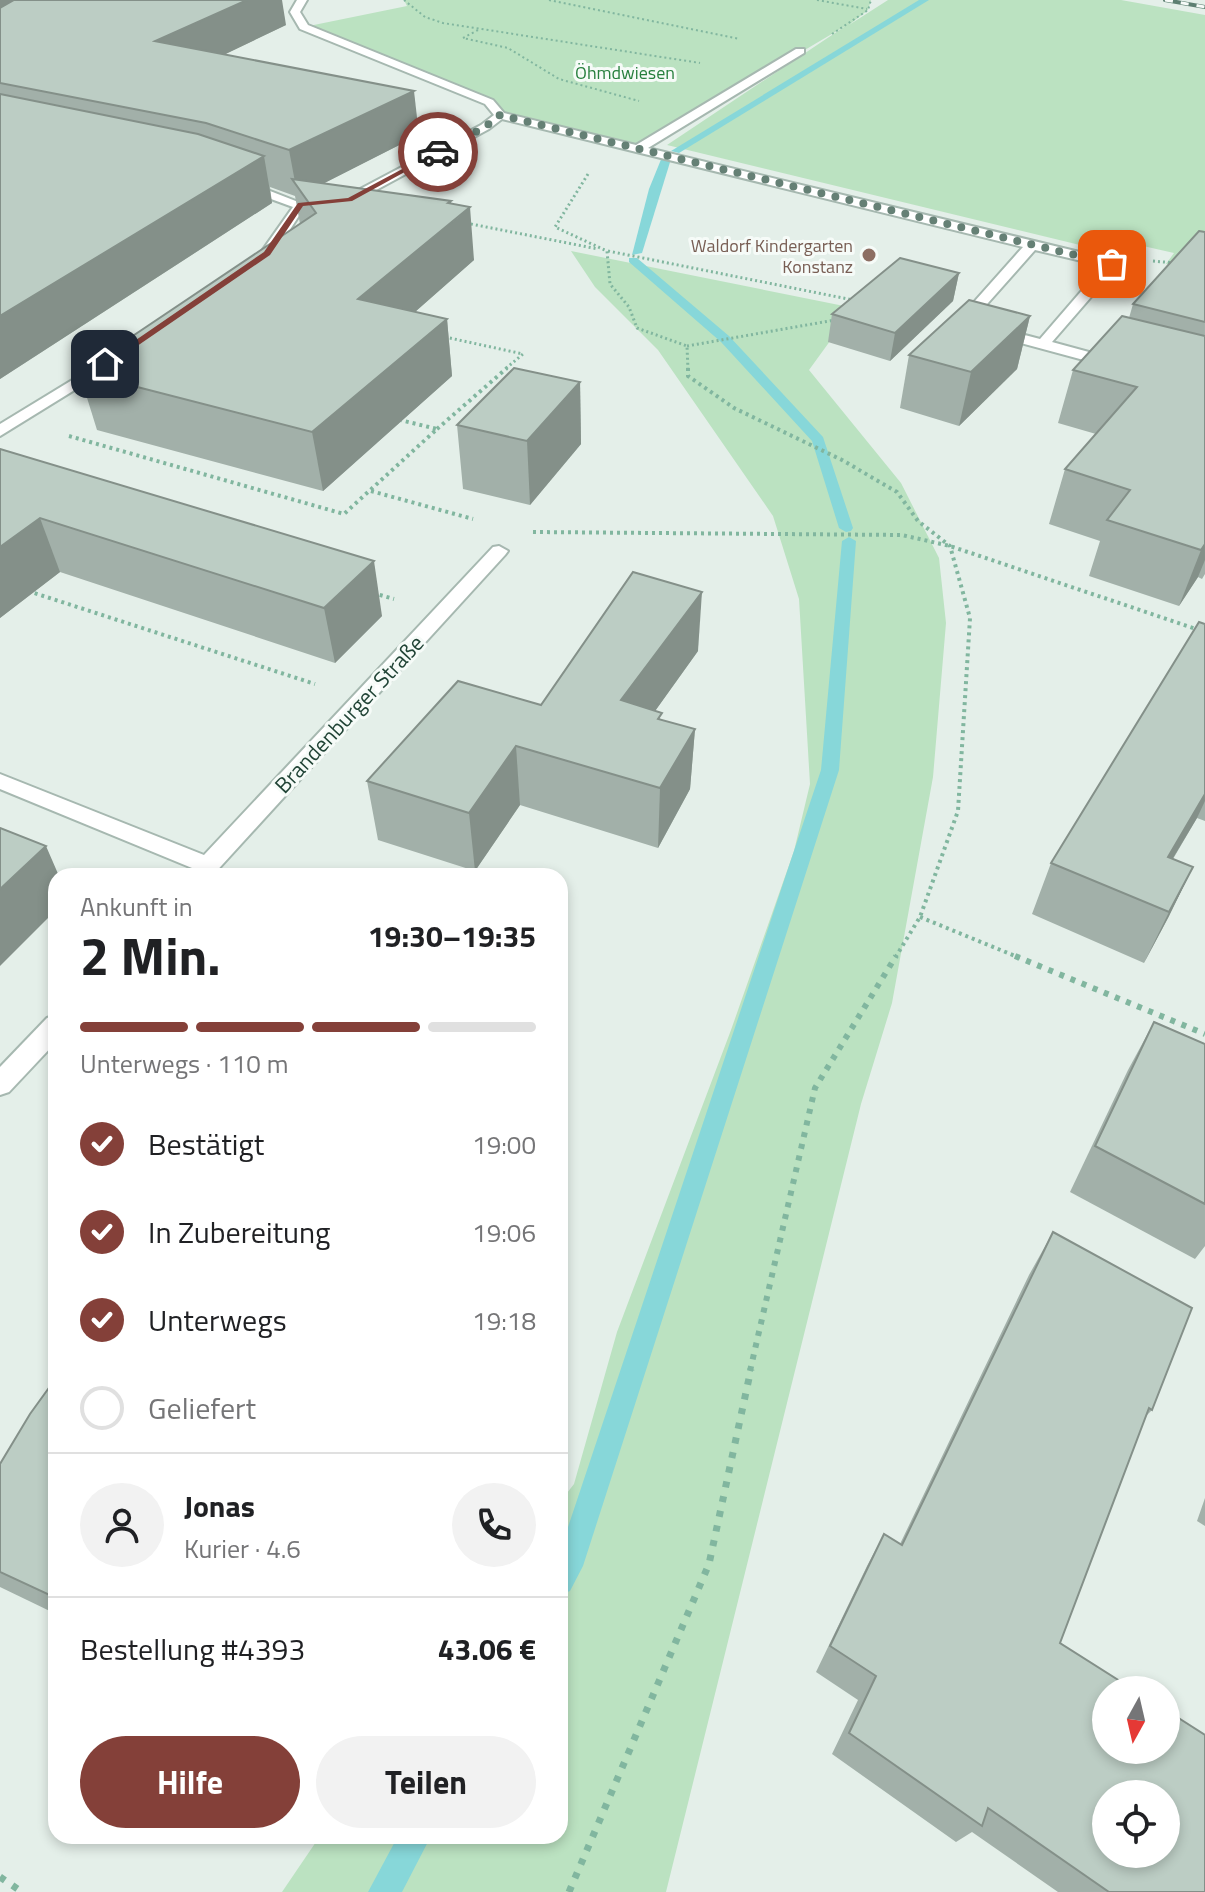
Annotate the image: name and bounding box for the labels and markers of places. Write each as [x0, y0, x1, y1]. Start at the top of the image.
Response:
pin [1078, 230, 1146, 298]
place label: Waldorf Kindergarten Konstanz [691, 232, 853, 280]
marker: Waldorf Kindergarten Konstanz [860, 246, 878, 264]
pin [71, 330, 139, 398]

